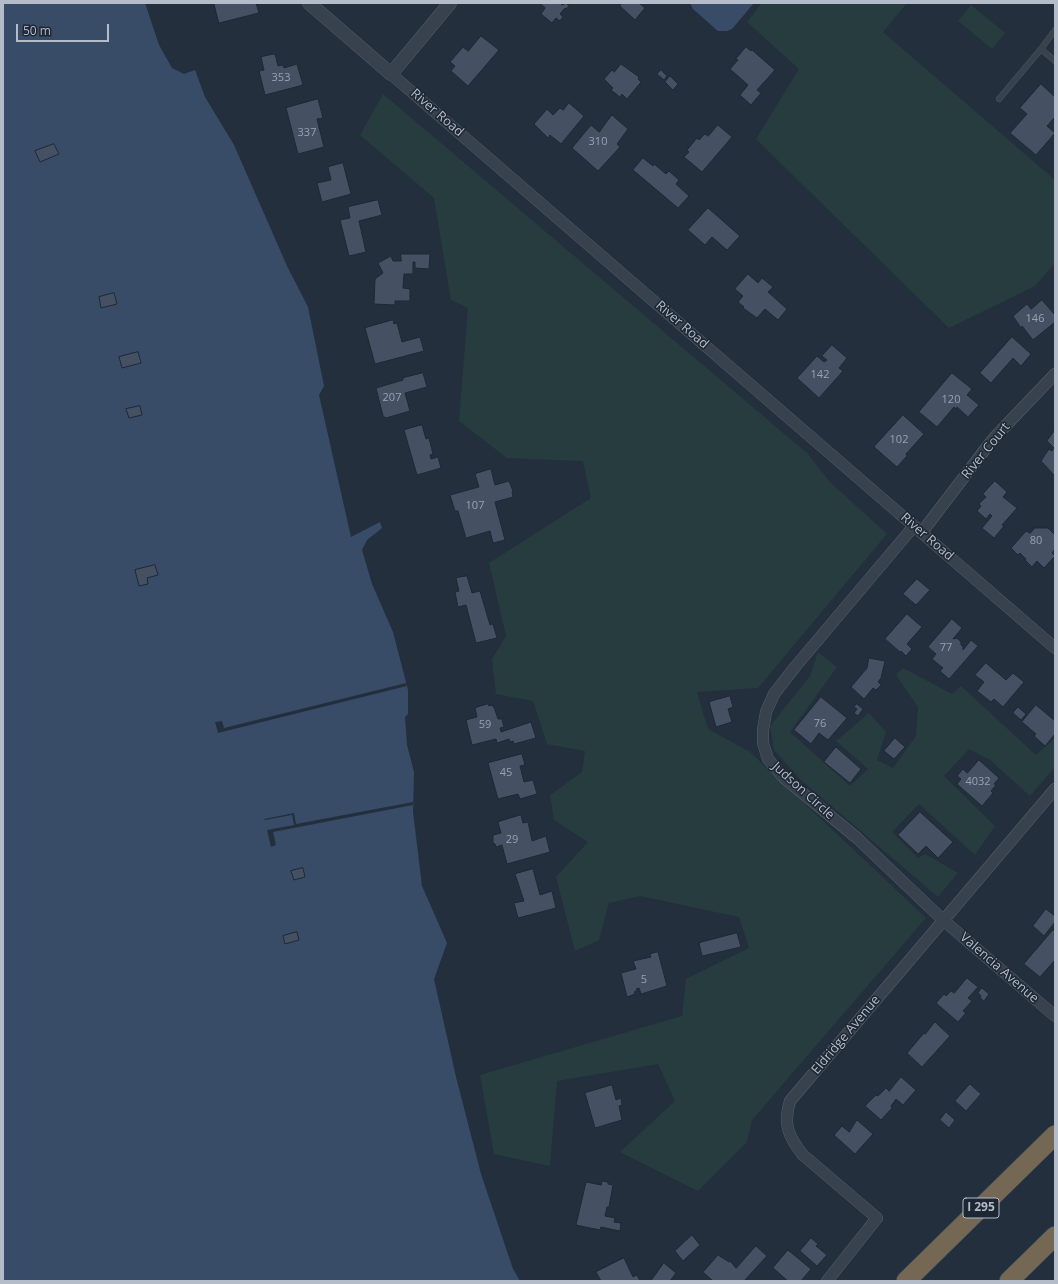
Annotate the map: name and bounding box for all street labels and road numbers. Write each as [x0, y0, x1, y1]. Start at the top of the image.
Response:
street label: River Road [407, 86, 467, 140]
street label: River Road [652, 298, 712, 352]
street label: River Court [959, 420, 1013, 482]
street label: River Road [897, 510, 957, 564]
street label: Judson Circle [769, 759, 837, 823]
street label: Valencia Avenue [957, 930, 1041, 1006]
street label: Eldridge Avenue [809, 992, 883, 1078]
road number: I 295 [963, 1198, 999, 1218]

